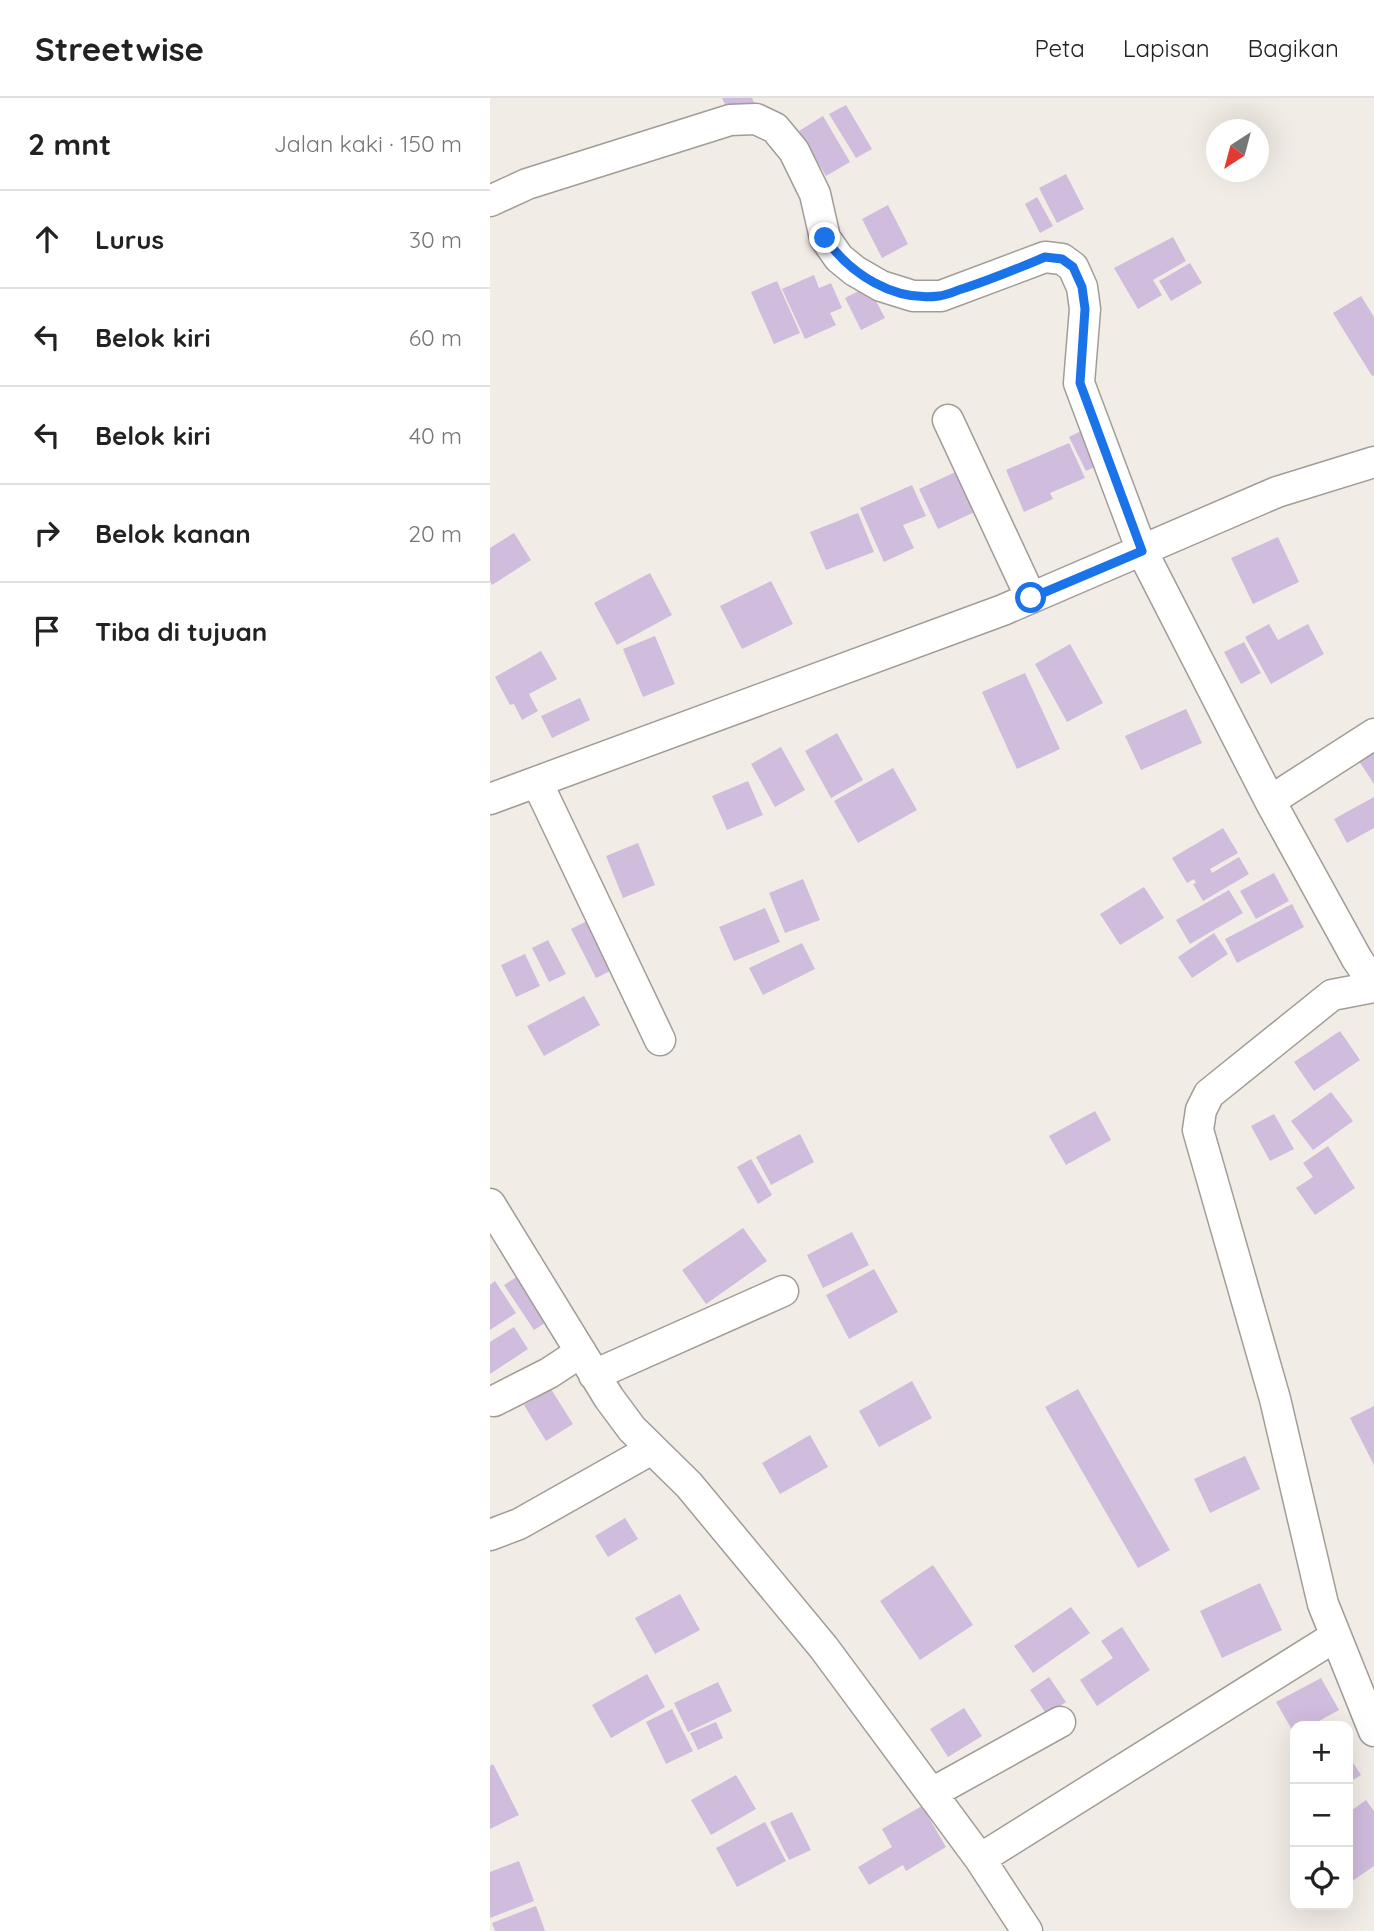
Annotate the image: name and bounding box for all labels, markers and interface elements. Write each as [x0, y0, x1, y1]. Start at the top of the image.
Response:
text: Streetwise [35, 28, 204, 69]
text: Peta [1034, 33, 1085, 63]
text: Lapisan [1123, 33, 1210, 63]
text: Bagikan [1248, 33, 1339, 63]
north arrow [1206, 119, 1269, 182]
text: 2 mnt [28, 125, 111, 163]
text: Jalan kaki · 150 m [274, 129, 462, 158]
icon: ahead [28, 220, 66, 258]
route end [809, 222, 840, 253]
text: Lurus [95, 223, 164, 256]
text: 30 m [409, 225, 462, 254]
icon: left [28, 318, 66, 356]
text: Belok kiri [95, 321, 211, 354]
text: 60 m [409, 323, 462, 352]
icon: left [28, 416, 66, 454]
text: Belok kiri [95, 419, 211, 452]
text: 40 m [409, 421, 462, 450]
icon: right [28, 514, 66, 552]
text: Belok kanan [95, 517, 251, 550]
text: 20 m [408, 519, 462, 548]
route start [1015, 582, 1046, 613]
icon: arrive [28, 612, 66, 650]
text: Tiba di tujuan [95, 615, 267, 648]
map controls [1290, 1721, 1353, 1910]
button: + [1290, 1721, 1353, 1784]
button: − [1290, 1784, 1353, 1847]
button: locate [1290, 1847, 1353, 1910]

